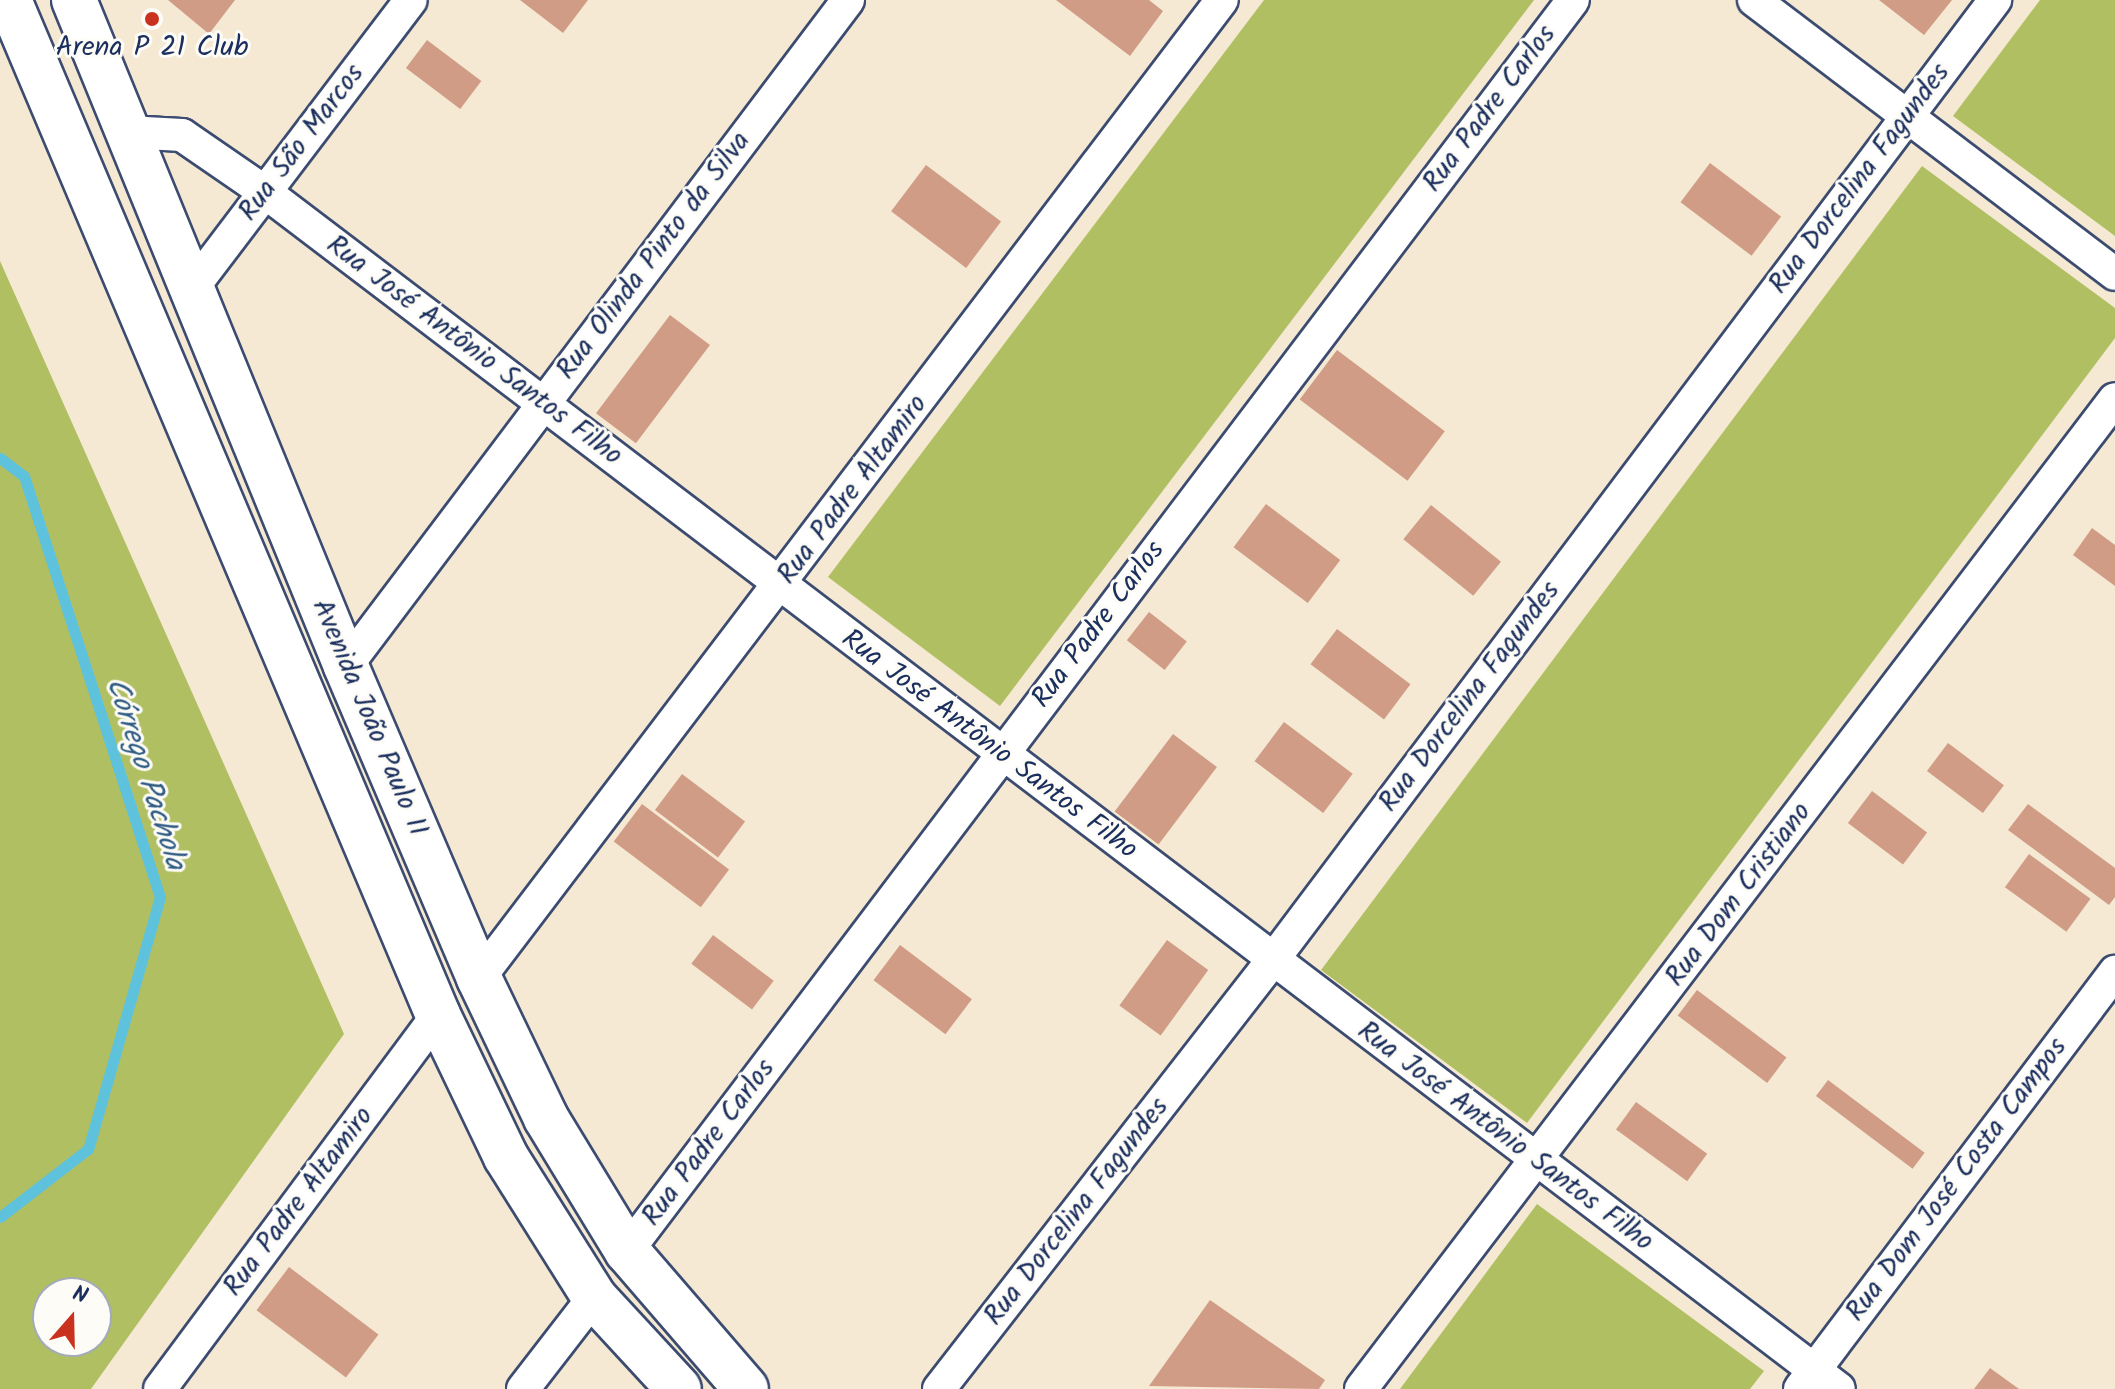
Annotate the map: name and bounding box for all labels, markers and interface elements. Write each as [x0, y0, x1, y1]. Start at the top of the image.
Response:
marker: Arena P 21 Club [143, 10, 161, 28]
street label: Rua Padre Carlos [1416, 19, 1564, 199]
place label: Arena P 21 Club [56, 31, 248, 65]
street label: Rua Dorcelina Fagundes [1762, 57, 1958, 301]
street label: Rua São Marcos [232, 58, 372, 228]
street label: Rua Olinda Pinto da Silva [550, 126, 758, 386]
street label: Rua José Antônio Santos Filho [319, 229, 629, 473]
street label: Rua Padre Altamiro [771, 389, 935, 591]
street label: Rua Padre Carlos [1025, 535, 1173, 715]
street label: Rua Dorcelina Fagundes [1372, 575, 1568, 819]
street label: Avenida João Paulo II [304, 594, 434, 842]
street label: Rua José Antônio Santos Filho [834, 623, 1144, 867]
water label: Córrego Pachola [97, 674, 193, 874]
street label: Rua Dom Cristiano [1659, 797, 1819, 993]
street label: Rua José Antônio Santos Filho [1350, 1015, 1660, 1259]
street label: Rua Dom José Costa Campos [1839, 1032, 2075, 1328]
street label: Rua Padre Carlos [635, 1053, 783, 1233]
street label: Rua Dorcelina Fagundes [978, 1091, 1176, 1333]
street label: Rua Padre Altamiro [217, 1101, 381, 1303]
north arrow [32, 1277, 112, 1357]
text: N [67, 1277, 92, 1315]

